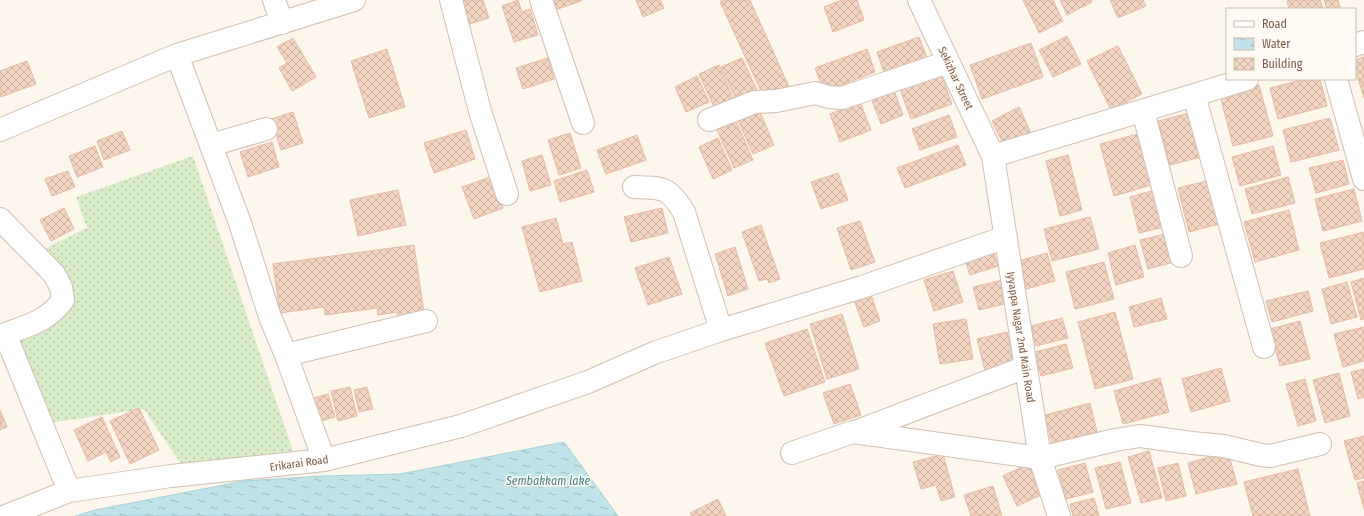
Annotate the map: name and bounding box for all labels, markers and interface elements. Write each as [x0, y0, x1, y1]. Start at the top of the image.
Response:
legend [1226, 8, 1356, 80]
text: Road [1262, 17, 1287, 31]
text: Water [1262, 37, 1291, 51]
street label: Sekizhar Street [935, 45, 976, 112]
text: Building [1262, 57, 1303, 71]
street label: Iyyappa Nagar 2nd Main Road [1004, 271, 1037, 404]
street label: Erikarai Road [269, 453, 329, 474]
water label: Sembakkam lake [505, 474, 590, 488]

